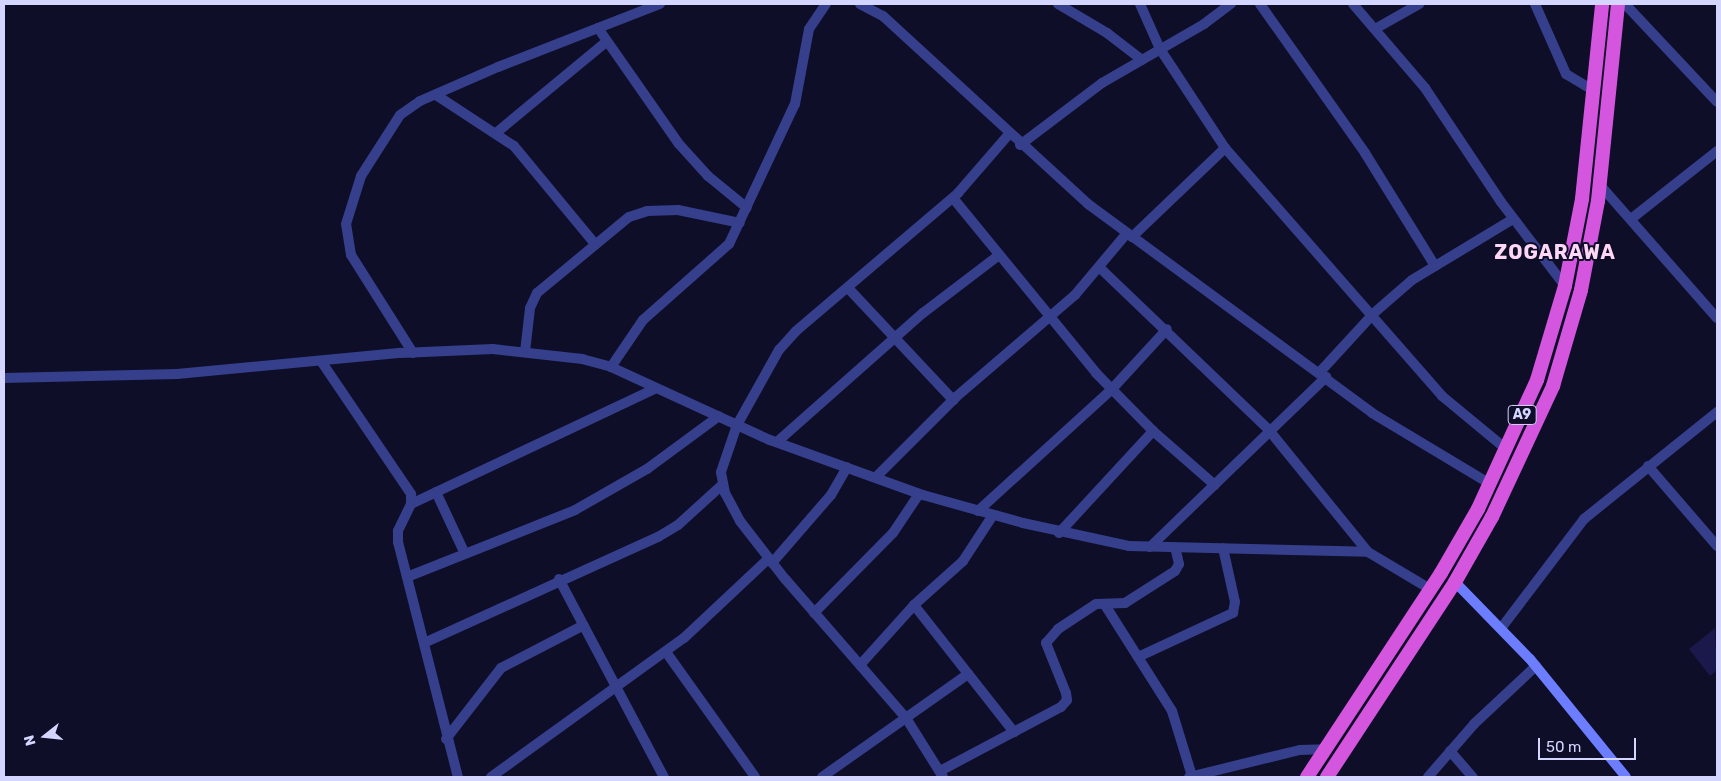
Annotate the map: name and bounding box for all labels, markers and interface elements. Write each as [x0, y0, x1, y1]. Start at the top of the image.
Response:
district label: ZOGARAWA [1493, 240, 1617, 264]
road number: A9 [1507, 404, 1537, 426]
north arrow [20, 711, 70, 761]
scale bar [1541, 728, 1638, 760]
text: N [21, 733, 40, 747]
text: 50 m [1546, 738, 1581, 756]

